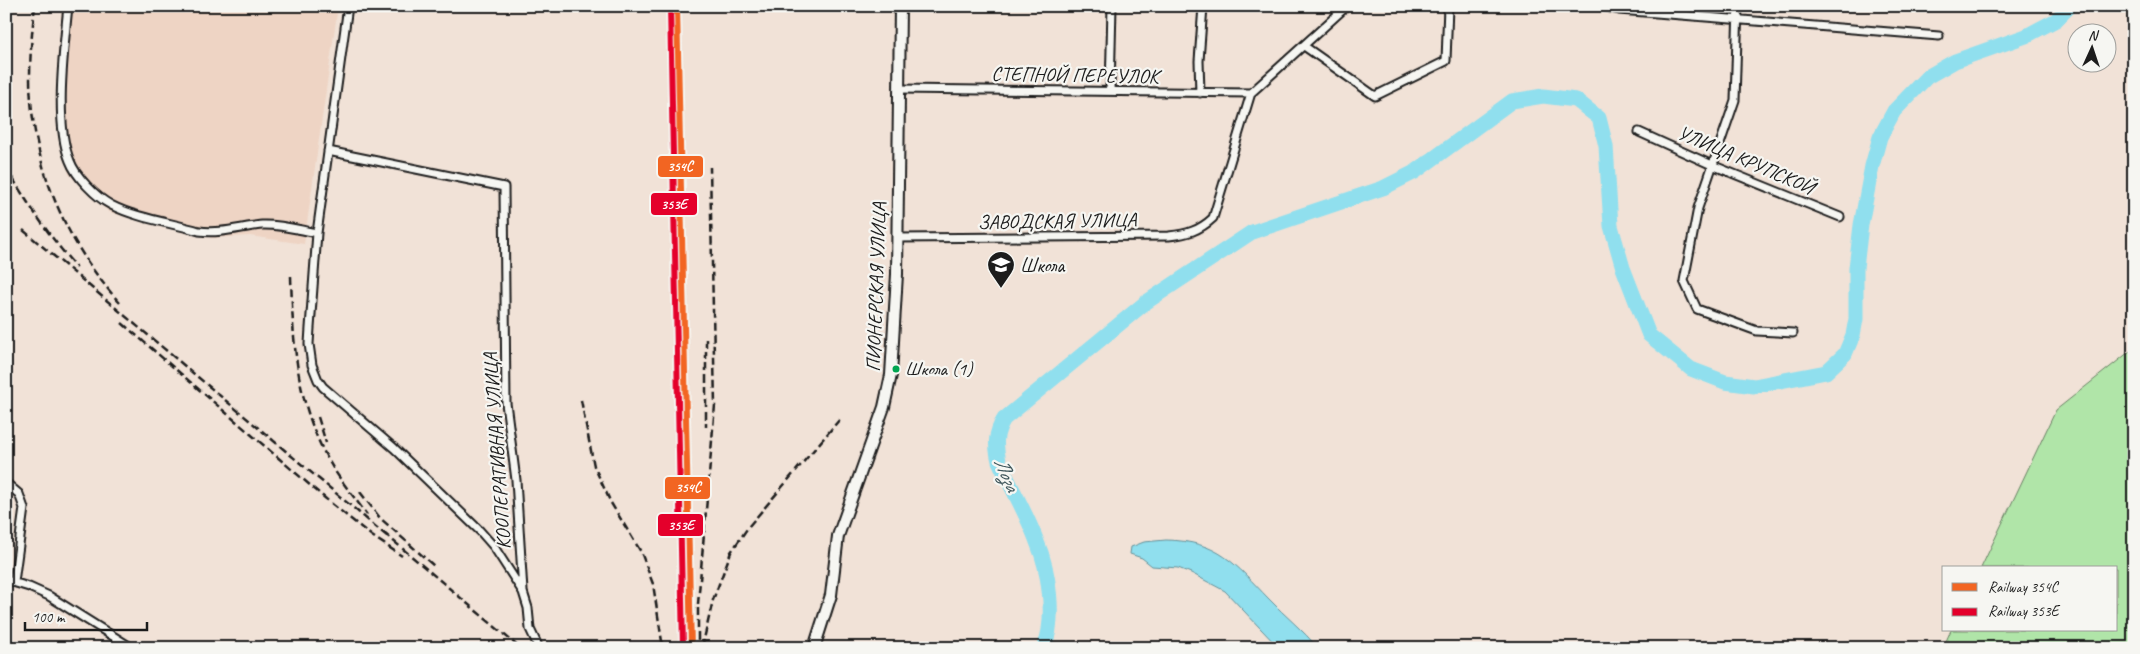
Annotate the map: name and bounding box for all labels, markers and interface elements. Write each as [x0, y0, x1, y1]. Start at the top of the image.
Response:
north arrow [2068, 22, 2118, 72]
text: N [2088, 27, 2100, 44]
street label: СТЕПНОЙ ПЕРЕУЛОК [991, 61, 1163, 89]
street label: УЛИЦА КРУПСКОЙ [1674, 120, 1821, 201]
line badge: 354С [657, 155, 704, 178]
text: 354С [667, 158, 695, 175]
line badge: 353Е [650, 192, 698, 216]
text: 353Е [661, 196, 689, 213]
street label: ПИОНЕРСКАЯ УЛИЦА [861, 201, 891, 372]
street label: ЗАВОДСКАЯ УЛИЦА [977, 207, 1138, 235]
school or university icon: Школа [986, 250, 1016, 289]
place label: Школа [1020, 253, 1066, 278]
street label: КООПЕРАТИВНАЯ УЛИЦА [478, 351, 516, 550]
place label: Школа (1) [905, 357, 974, 381]
marker: Школа (1) [891, 364, 901, 374]
water label: Лоза [987, 453, 1027, 498]
line badge: 354С [664, 476, 711, 500]
text: 354С [675, 479, 703, 496]
line badge: 353Е [657, 513, 704, 537]
text: 353Е [668, 517, 696, 534]
legend [1942, 566, 2118, 632]
text: Railway 354С [1988, 578, 2060, 597]
scale bar [25, 599, 148, 631]
text: Railway 353Е [1988, 602, 2061, 621]
text: 100 m [32, 608, 66, 627]

